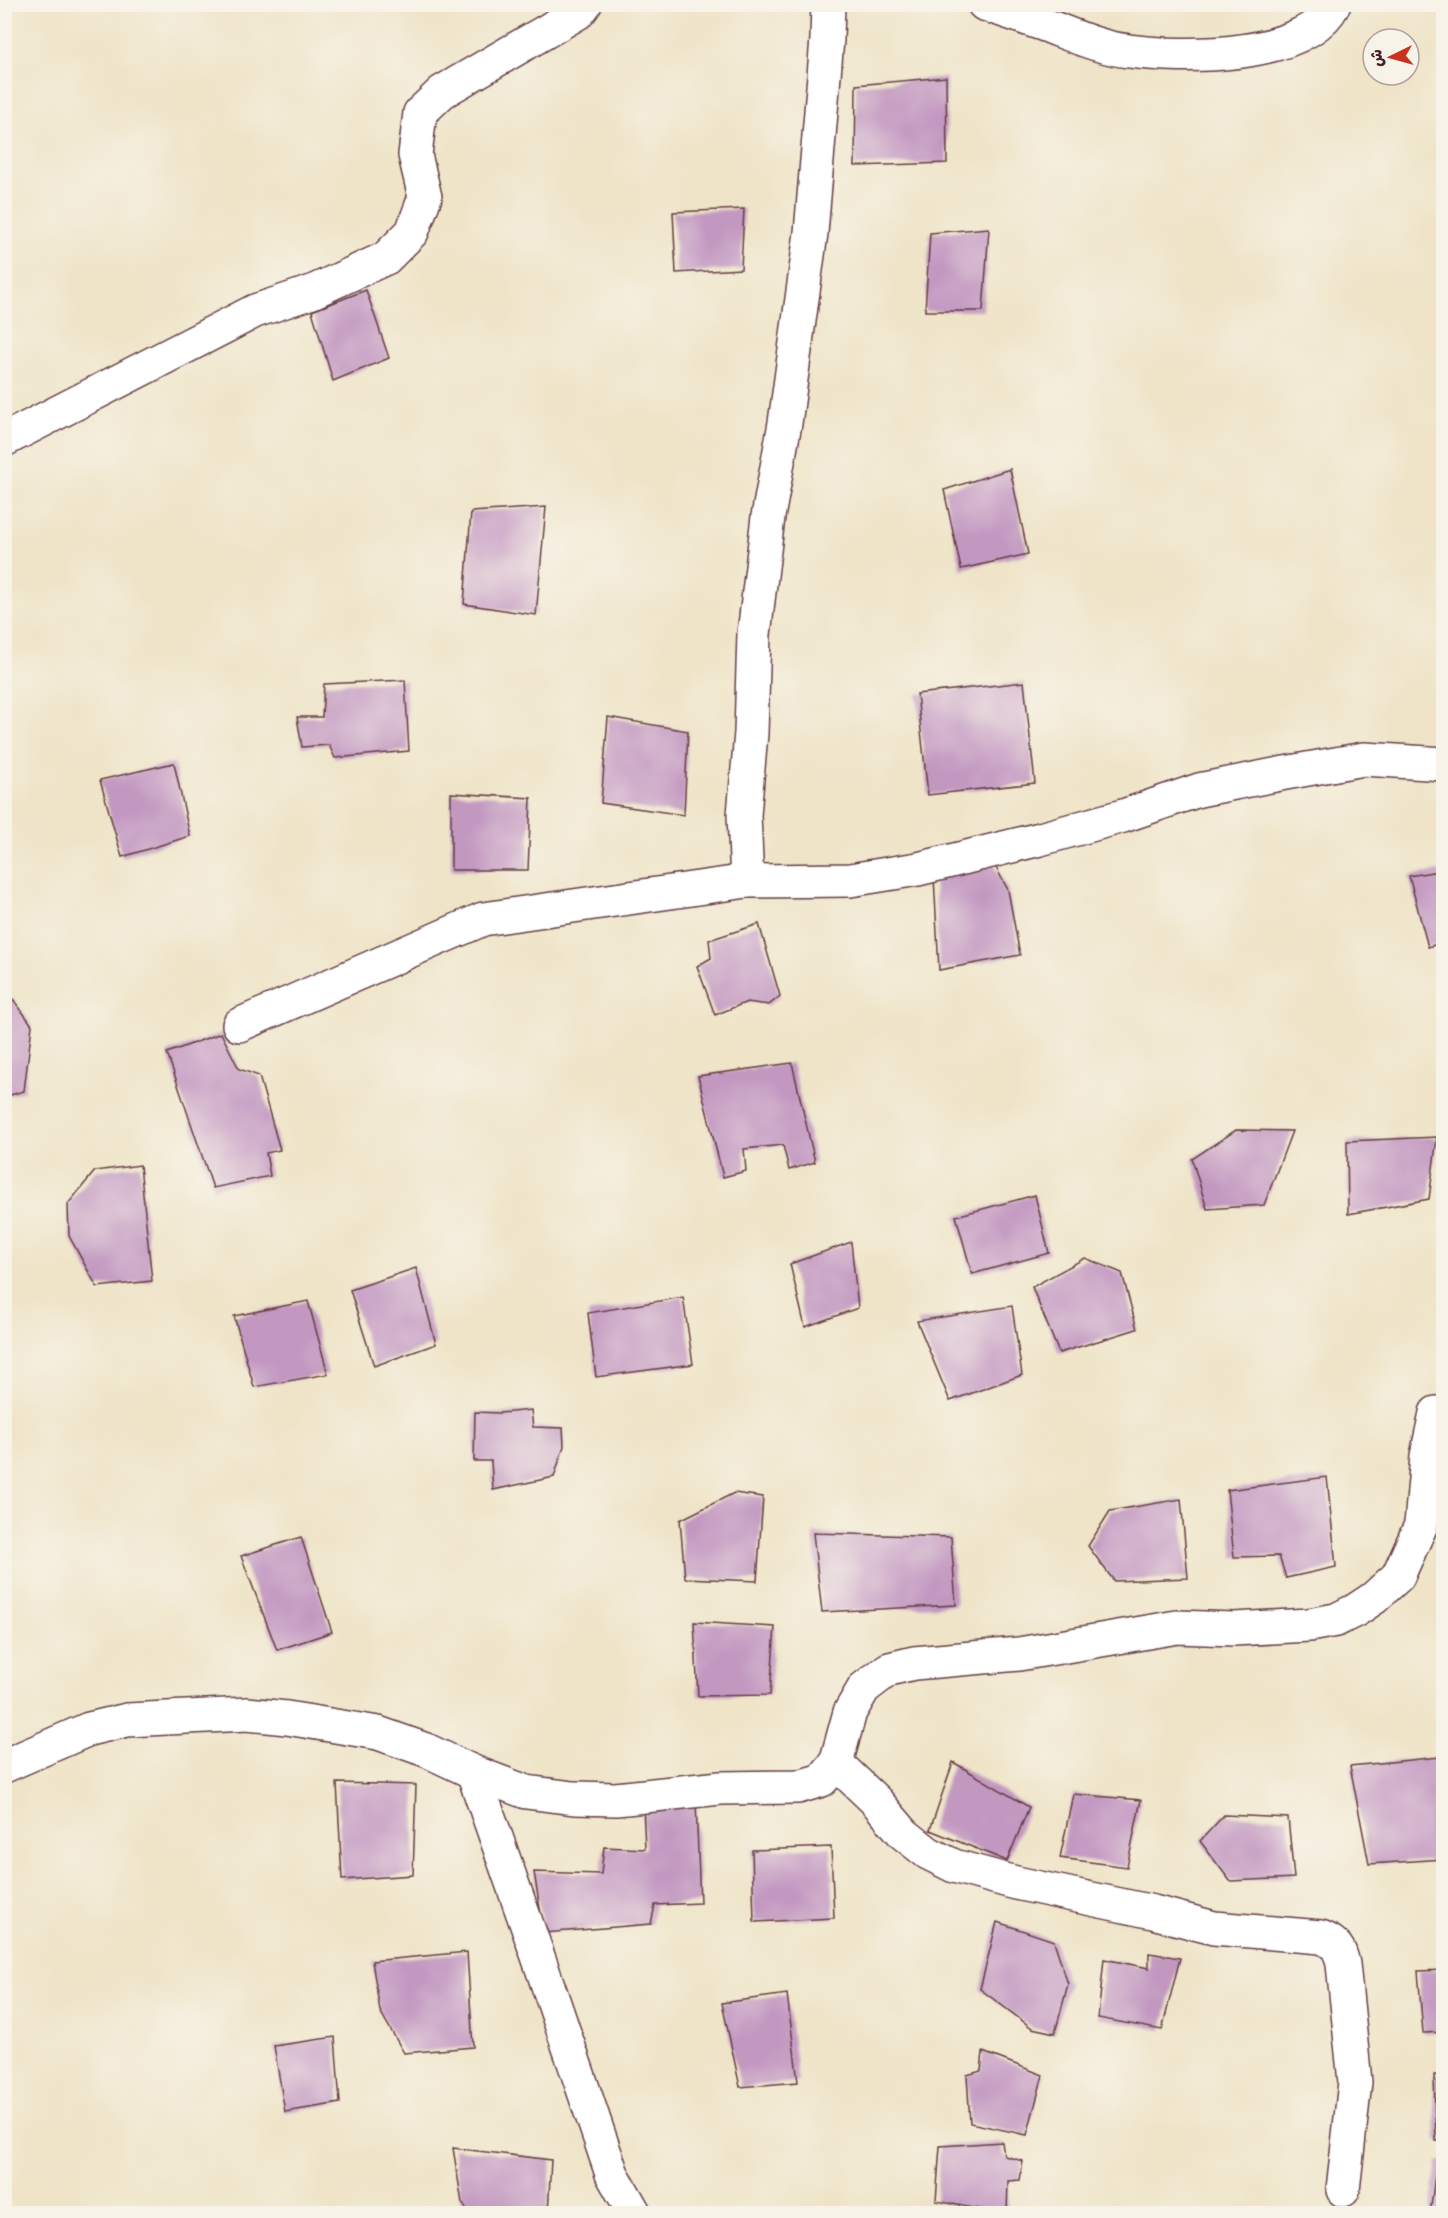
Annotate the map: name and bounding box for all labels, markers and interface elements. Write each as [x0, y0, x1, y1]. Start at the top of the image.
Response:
north arrow [1361, 27, 1421, 87]
text: ش [1367, 49, 1387, 68]

